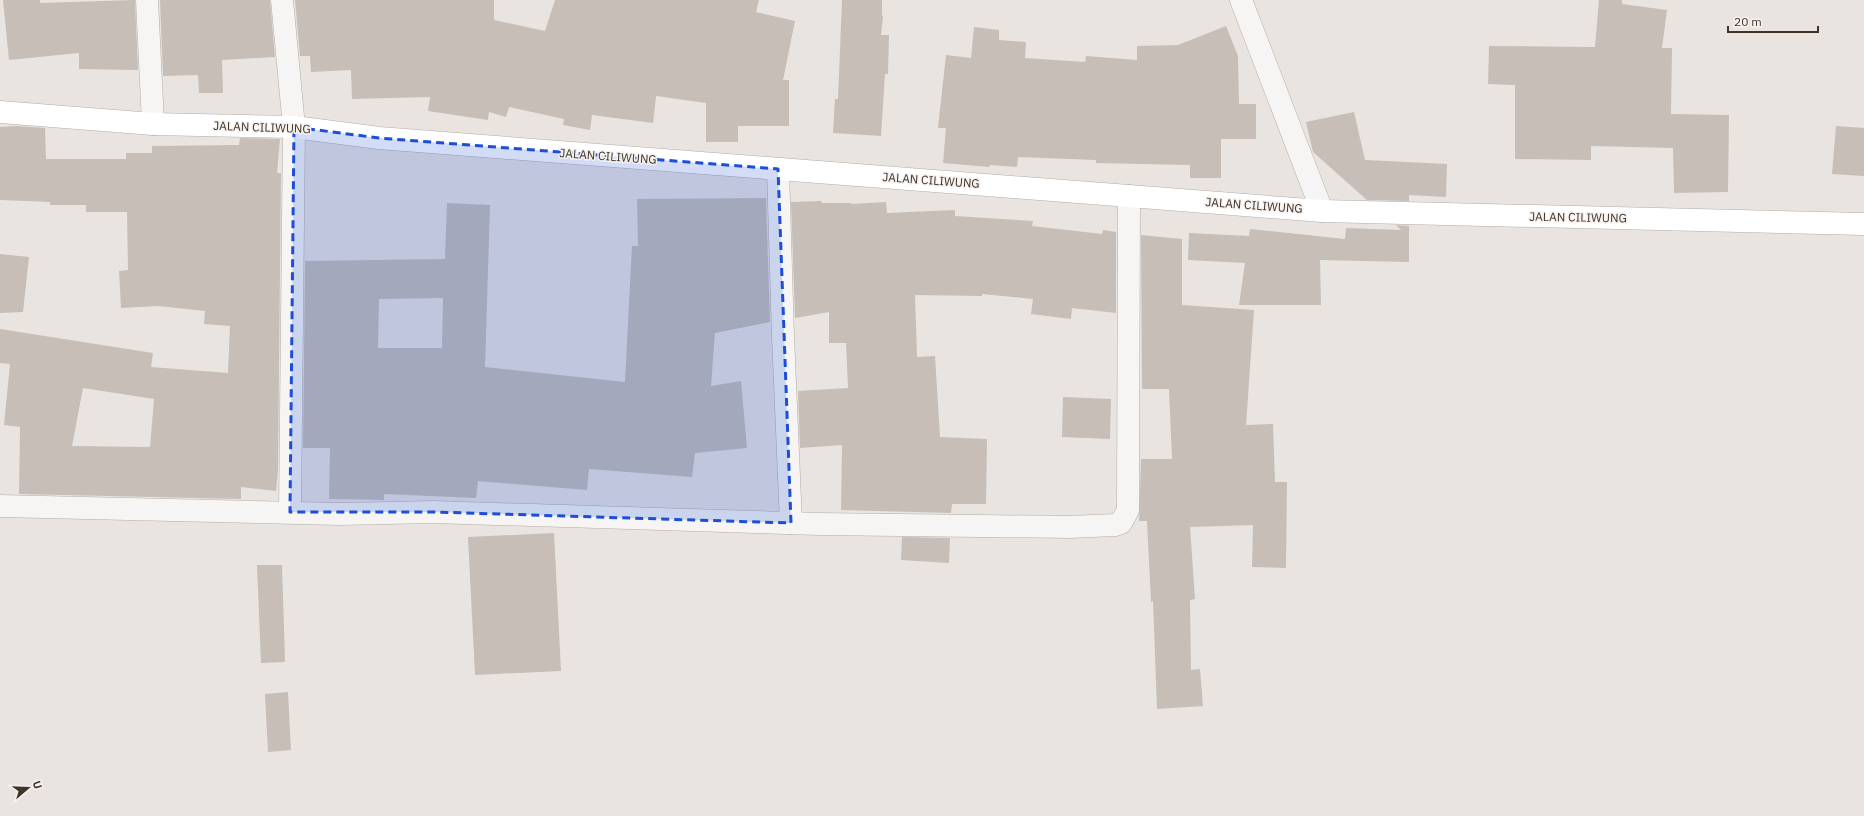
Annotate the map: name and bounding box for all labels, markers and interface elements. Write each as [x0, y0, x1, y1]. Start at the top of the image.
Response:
scale bar [1728, 8, 1818, 34]
text: 20 m [1734, 14, 1762, 29]
street label: JALAN CILIWUNG [213, 118, 311, 136]
street label: JALAN CILIWUNG [559, 145, 657, 167]
street label: JALAN CILIWUNG [882, 169, 980, 191]
street label: JALAN CILIWUNG [1205, 194, 1303, 216]
street label: JALAN CILIWUNG [1529, 209, 1627, 225]
north arrow [8, 768, 48, 808]
text: U [30, 779, 45, 791]

